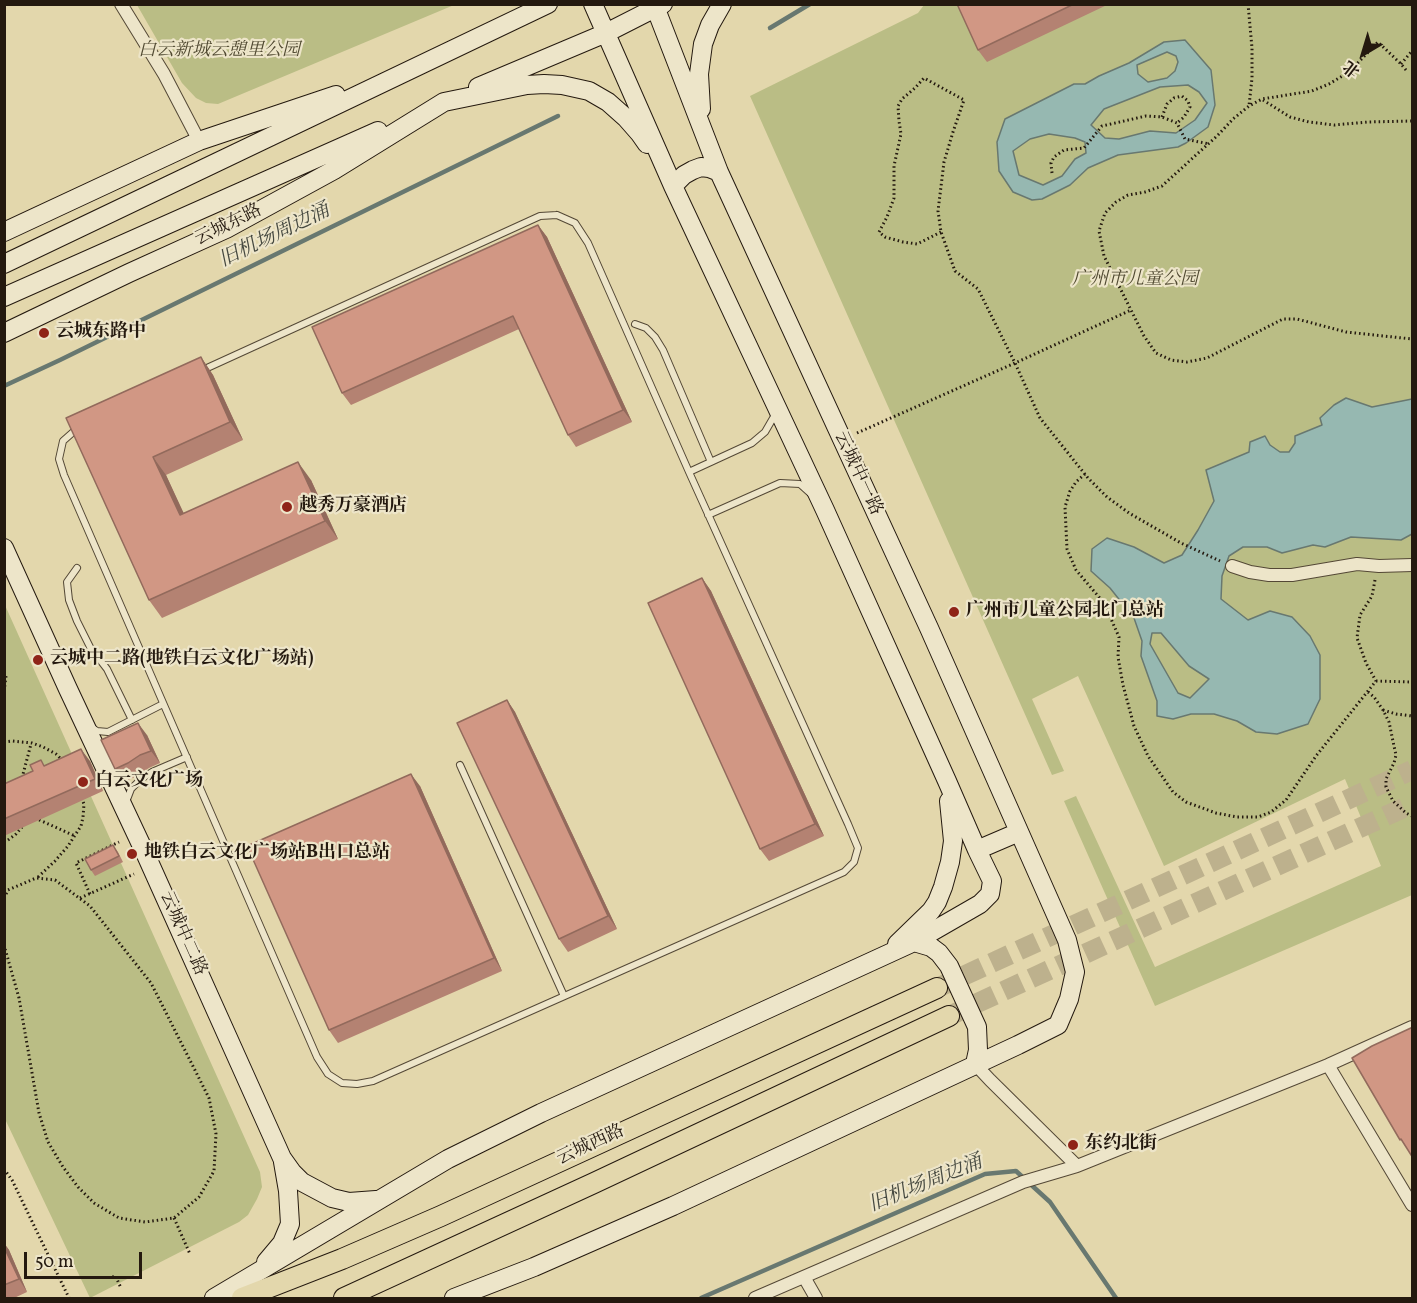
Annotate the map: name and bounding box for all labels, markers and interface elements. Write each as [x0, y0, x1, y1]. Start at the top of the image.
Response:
north arrow [1333, 24, 1393, 84]
park label: 白云新城云憩里公园 [138, 41, 300, 63]
text: 北 [1339, 55, 1365, 82]
water label: 旧机场周边涌 [216, 200, 334, 274]
street label: 云城东路 [192, 201, 266, 251]
park label: 广州市儿童公园 [1072, 270, 1198, 292]
place label: 云城东路中 [56, 322, 146, 344]
marker: 云城东路中 [37, 326, 51, 340]
street label: 云城中一路 [828, 429, 886, 519]
place label: 越秀万豪酒店 [299, 496, 407, 518]
marker: 越秀万豪酒店 [280, 500, 294, 514]
place label: 广州市儿童公园北门总站 [966, 601, 1164, 623]
marker: 广州市儿童公园北门总站 [947, 605, 961, 619]
place label: 云城中二路(地铁白云文化广场站) [50, 649, 314, 671]
marker: 云城中二路(地铁白云文化广场站) [31, 653, 45, 667]
place label: 白云文化广场 [95, 771, 203, 793]
marker: 白云文化广场 [76, 775, 90, 789]
place label: 地铁白云文化广场站B出口总站 [144, 843, 390, 865]
marker: 地铁白云文化广场站B出口总站 [125, 847, 139, 861]
street label: 云城中二路 [154, 888, 210, 980]
street label: 云城西路 [554, 1121, 628, 1171]
place label: 东约北街 [1085, 1134, 1157, 1156]
marker: 东约北街 [1066, 1138, 1080, 1152]
water label: 旧机场周边涌 [866, 1151, 986, 1219]
scale bar [27, 1240, 146, 1278]
text: 50 m [35, 1250, 74, 1275]

